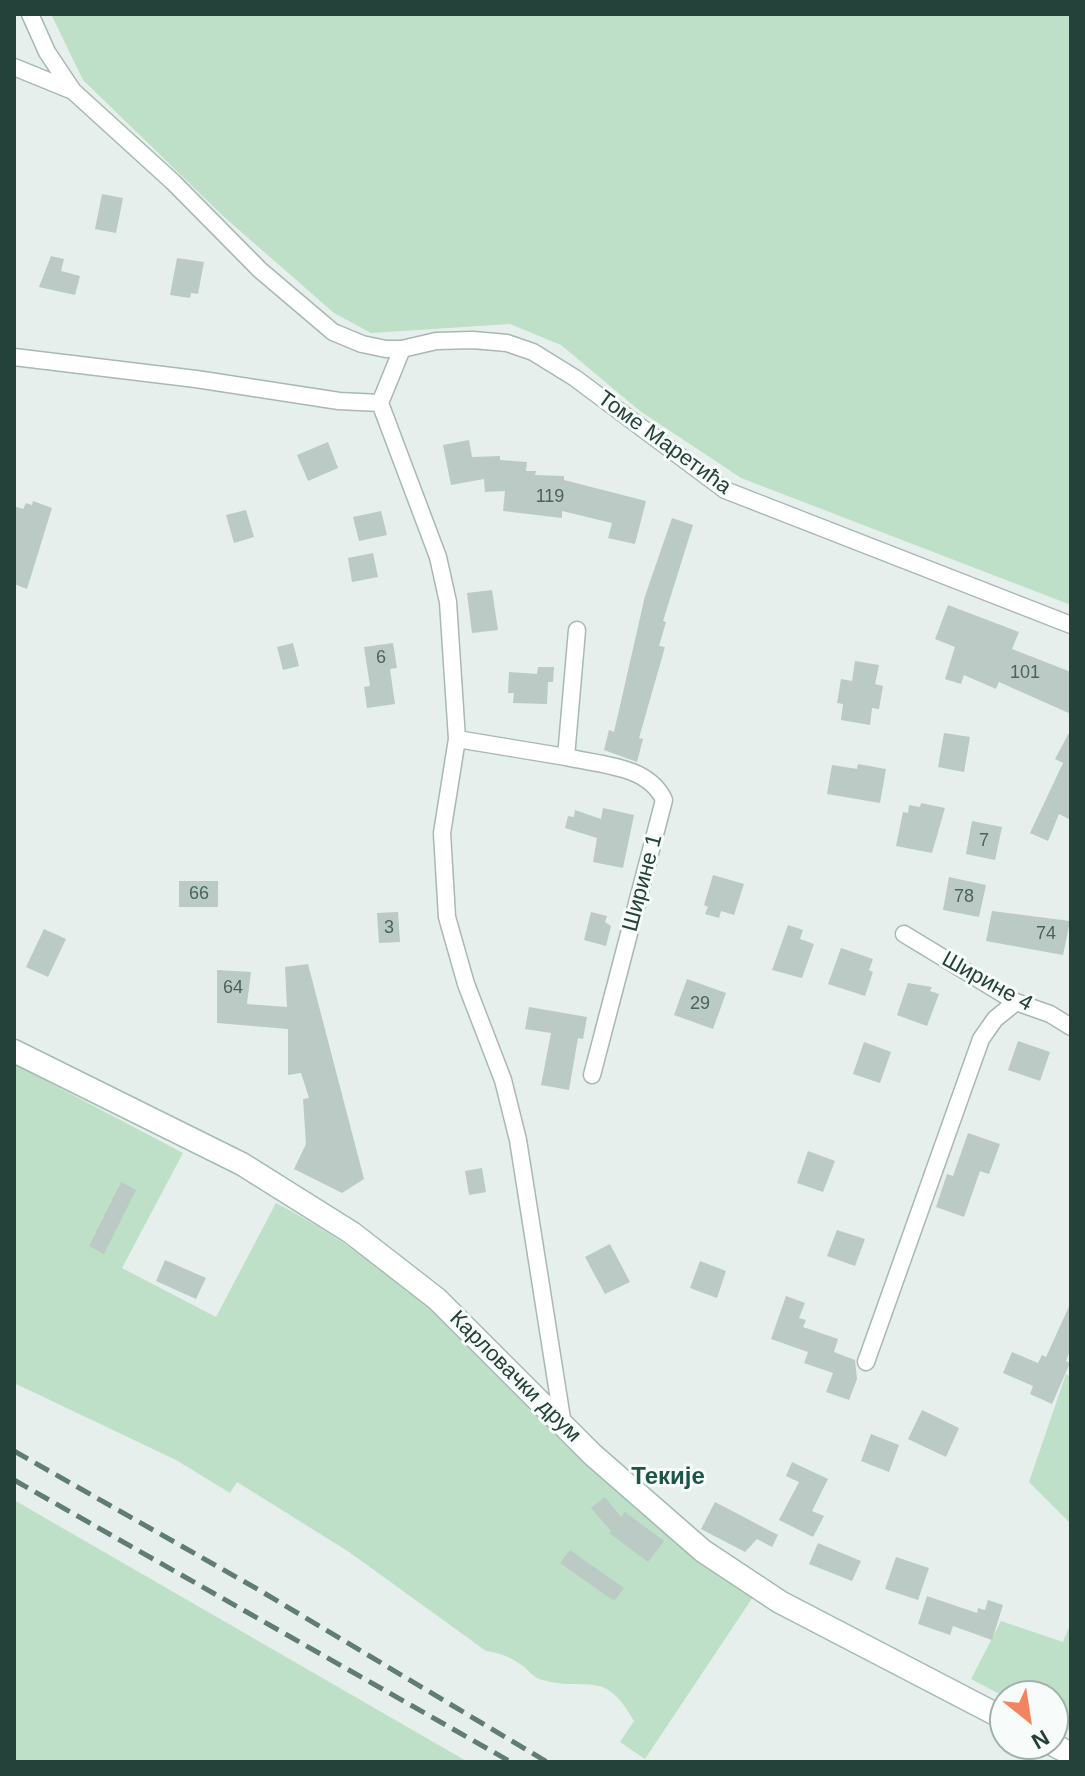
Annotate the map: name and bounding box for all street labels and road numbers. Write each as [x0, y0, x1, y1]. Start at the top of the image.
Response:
street label: Томе Маретића [592, 386, 736, 500]
street label: Ширине 1 [617, 831, 669, 935]
street label: Ширине 4 [937, 946, 1037, 1018]
street label: Карловачки друм [444, 1306, 586, 1448]

